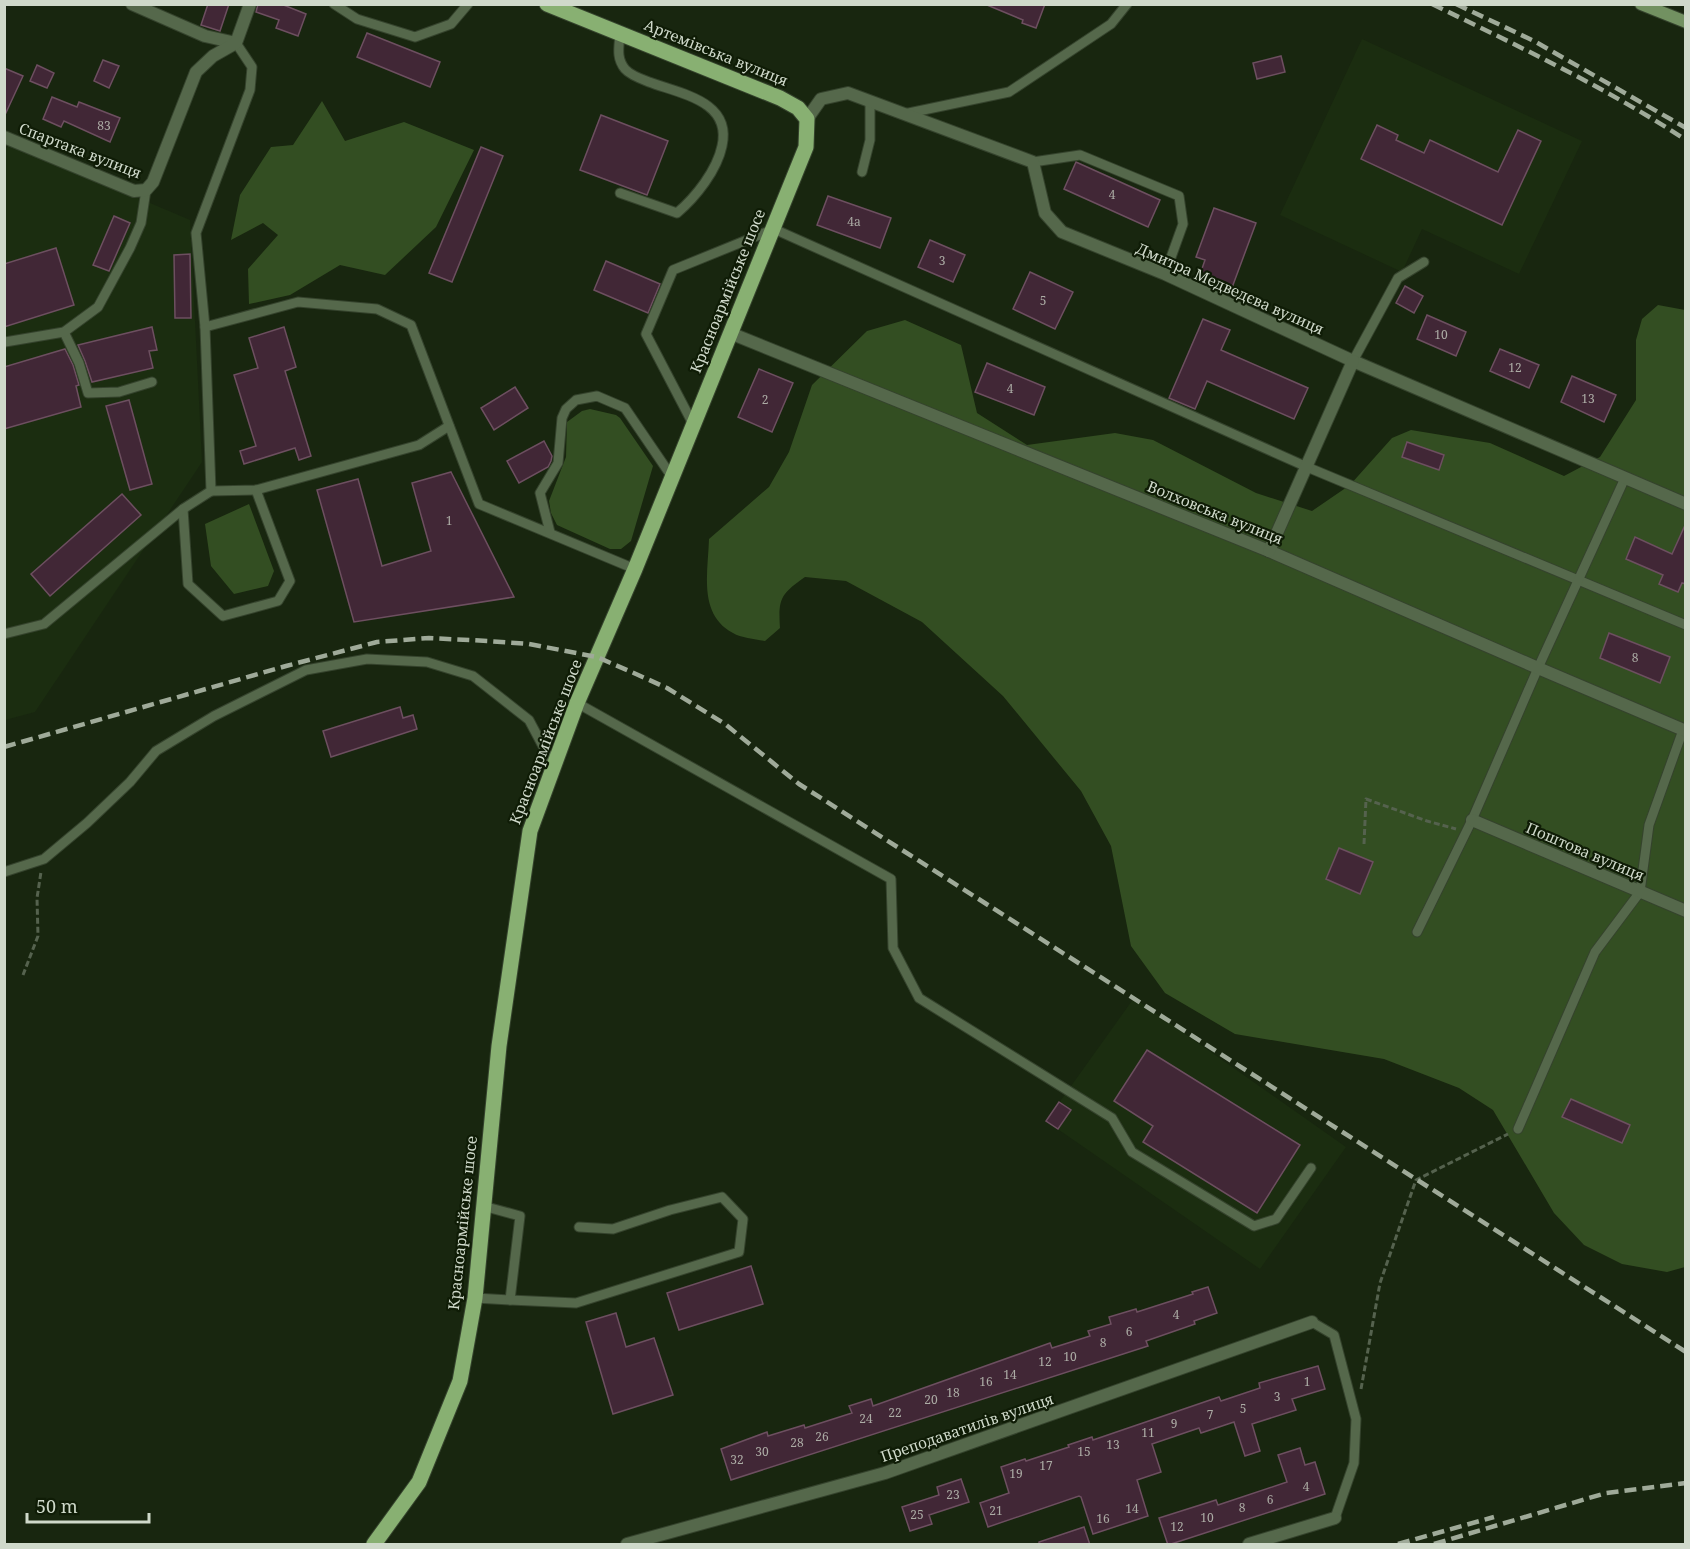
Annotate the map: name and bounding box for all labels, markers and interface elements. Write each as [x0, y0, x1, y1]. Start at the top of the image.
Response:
street label: Артемівська вулиця [642, 14, 791, 90]
house number: 83 [97, 117, 111, 134]
street label: Спартака вулиця [16, 118, 144, 183]
house number: 4 [1109, 186, 1116, 203]
street label: Красноармійське шосе [685, 206, 769, 375]
house number: 4а [847, 213, 861, 230]
street label: Дмитра Медведєва вулиця [1133, 238, 1327, 339]
house number: 3 [939, 252, 946, 269]
house number: 5 [1040, 292, 1046, 309]
house number: 10 [1434, 326, 1448, 343]
house number: 12 [1508, 359, 1522, 376]
house number: 4 [1007, 380, 1014, 397]
house number: 13 [1581, 390, 1595, 407]
house number: 2 [762, 391, 768, 408]
street label: Волховська вулиця [1145, 476, 1286, 548]
house number: 1 [446, 512, 452, 529]
house number: 8 [1632, 649, 1639, 666]
street label: Красноармійське шосе [504, 656, 586, 827]
street label: Поштова вулиця [1523, 817, 1648, 885]
street label: Красноармійське шосе [443, 1135, 481, 1311]
house number: 4 [1173, 1306, 1180, 1323]
house number: 6 [1126, 1323, 1133, 1340]
house number: 8 [1100, 1334, 1107, 1351]
house number: 10 [1063, 1348, 1077, 1365]
house number: 12 [1038, 1353, 1052, 1370]
house number: 14 [1003, 1366, 1017, 1383]
house number: 16 [979, 1373, 993, 1390]
house number: 1 [1304, 1373, 1310, 1390]
house number: 18 [946, 1384, 960, 1401]
street label: Преподаватилів вулиця [877, 1388, 1056, 1466]
house number: 3 [1274, 1388, 1281, 1405]
house number: 20 [924, 1391, 938, 1408]
house number: 5 [1240, 1400, 1246, 1417]
house number: 22 [888, 1404, 902, 1421]
house number: 7 [1207, 1406, 1214, 1423]
house number: 24 [859, 1410, 873, 1427]
house number: 9 [1171, 1415, 1177, 1432]
house number: 11 [1141, 1424, 1155, 1441]
house number: 26 [815, 1428, 829, 1445]
house number: 28 [790, 1434, 804, 1451]
house number: 13 [1106, 1436, 1120, 1453]
house number: 30 [755, 1443, 769, 1460]
house number: 15 [1077, 1443, 1091, 1460]
house number: 32 [730, 1451, 744, 1468]
house number: 17 [1039, 1457, 1053, 1474]
house number: 19 [1009, 1465, 1023, 1482]
house number: 4 [1303, 1478, 1310, 1495]
scale bar [27, 1486, 148, 1524]
house number: 23 [946, 1486, 960, 1503]
house number: 6 [1267, 1491, 1274, 1508]
text: 50 m [36, 1494, 78, 1518]
house number: 8 [1239, 1499, 1246, 1516]
house number: 14 [1125, 1500, 1139, 1517]
house number: 21 [989, 1502, 1003, 1519]
house number: 25 [910, 1506, 924, 1523]
house number: 10 [1200, 1509, 1214, 1526]
house number: 16 [1096, 1510, 1110, 1527]
house number: 12 [1170, 1518, 1184, 1535]

